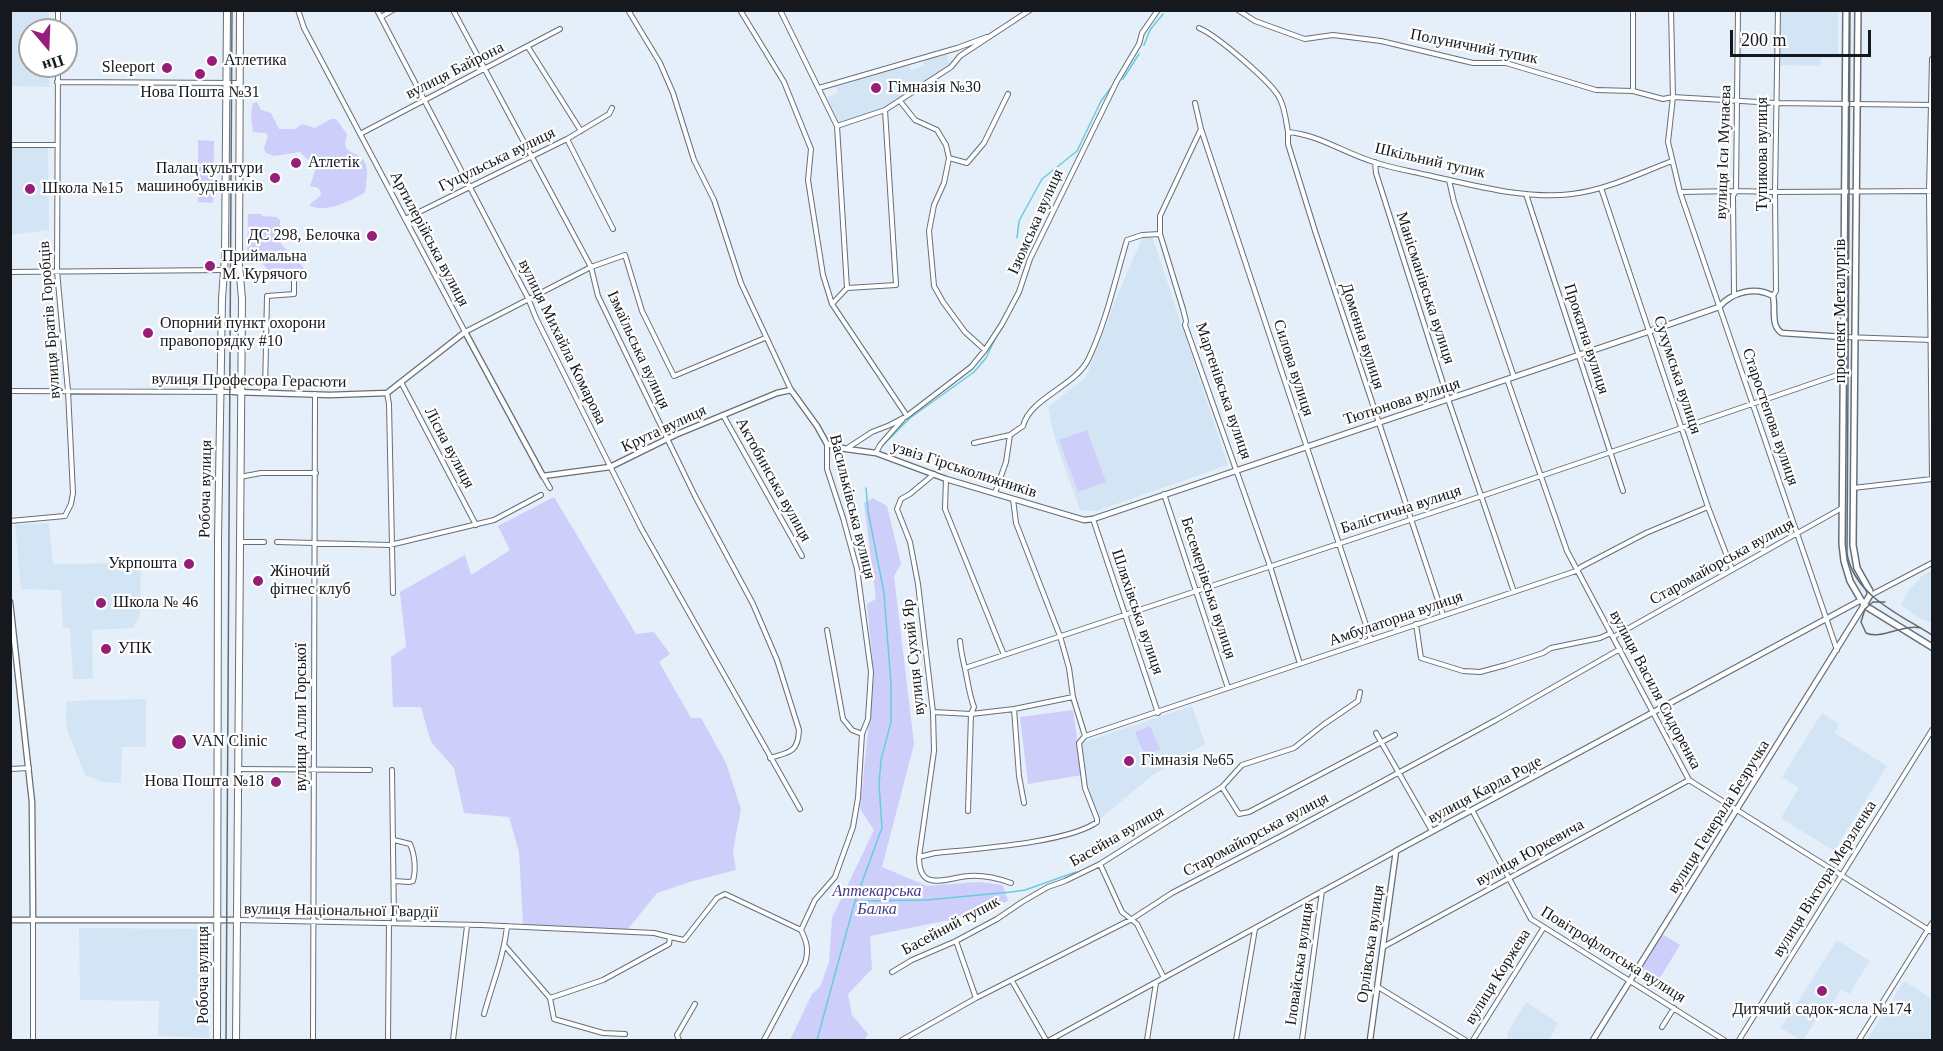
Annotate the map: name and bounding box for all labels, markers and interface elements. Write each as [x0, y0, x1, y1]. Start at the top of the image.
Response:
north arrow [18, 18, 78, 78]
scale bar [1733, 18, 1874, 56]
street label: Полуничний тупик [1408, 25, 1540, 69]
text: 200 m [1741, 30, 1787, 50]
street label: вулиця Байрона [403, 38, 507, 104]
place label: Атлетика [224, 51, 287, 71]
text: Пн [40, 52, 66, 75]
marker: Атлетика [205, 54, 219, 68]
place label: Sleeport [102, 58, 155, 78]
marker: Sleeport [160, 61, 174, 75]
marker: Нова Пошта №31 [193, 67, 207, 81]
place label: Гімназія №30 [888, 78, 981, 98]
marker: Гімназія №30 [869, 81, 883, 95]
place label: Нова Пошта №31 [140, 83, 260, 103]
street label: вулиця Іси Мунаєва [1712, 84, 1736, 220]
street label: Тупикова вулиця [1753, 97, 1773, 211]
street label: Гуцульська вулиця [435, 123, 559, 197]
street label: Шкільний тупик [1373, 139, 1487, 183]
place label: Атлетік [308, 153, 360, 173]
marker: Атлетік [289, 156, 303, 170]
place label: Палац культури машинобудівників [137, 159, 263, 197]
street label: Ізюмська вулиця [1004, 166, 1068, 278]
street label: Артилерійська вулиця [385, 168, 473, 310]
marker: Палац культури машинобудівників [268, 171, 282, 185]
place label: Школа №15 [42, 179, 123, 199]
marker: Школа №15 [23, 182, 37, 196]
street label: Манісманівська вулиця [1391, 210, 1459, 366]
place label: ДС 298, Белочка [248, 226, 360, 246]
marker: ДС 298, Белочка [365, 229, 379, 243]
street label: проспект Металургів [1831, 239, 1851, 383]
street label: вулиця Братів Горобців [35, 240, 65, 400]
place label: Приймальна М. Курячого [222, 247, 307, 285]
street label: вулиця Михайла Комарова [514, 256, 610, 428]
marker: Приймальна М. Курячого [203, 259, 217, 273]
street label: Доменна вулиця [1336, 280, 1388, 392]
street label: Прокатна вулиця [1559, 281, 1613, 397]
street label: Ізмаїльська вулиця [602, 288, 674, 412]
street label: Сухумська вулиця [1649, 313, 1705, 437]
place label: Опорний пункт охорони правопорядку #10 [160, 314, 326, 352]
street label: Силова вулиця [1268, 317, 1318, 419]
street label: Мартенівська вулиця [1191, 320, 1255, 462]
marker: Опорний пункт охорони правопорядку #10 [141, 326, 155, 340]
street label: Старостепова вулиця [1737, 346, 1803, 488]
street label: вулиця Професора Герасюти [151, 370, 347, 392]
street label: Тютюнова вулиця [1341, 374, 1463, 430]
street label: Крута вулиця [618, 401, 710, 457]
street label: Лісна вулиця [420, 404, 478, 492]
street label: Актобинська вулиця [731, 415, 815, 545]
street label: Васильківська вулиця [825, 433, 879, 581]
street label: узвіз Гірськолижників [889, 437, 1039, 503]
street label: Робоча вулиця [196, 440, 216, 538]
street label: Балістична вулиця [1338, 481, 1464, 539]
street label: Старомайорська вулиця [1647, 514, 1797, 610]
street label: Бесемерівська вулиця [1176, 515, 1240, 661]
street label: Шляхівська вулиця [1107, 547, 1167, 677]
place label: Укрпошта [108, 554, 177, 574]
marker: Укрпошта [182, 557, 196, 571]
place label: Жіночий фітнес клуб [270, 562, 351, 600]
marker: Жіночий фітнес клуб [251, 574, 265, 588]
street label: Амбулаторна вулиця [1326, 587, 1466, 651]
place label: Школа № 46 [113, 593, 198, 613]
marker: Школа № 46 [94, 596, 108, 610]
street label: вулиця Сухий Яр [898, 598, 930, 716]
street label: вулиця Василя Сидоренка [1605, 607, 1705, 773]
place label: УПК [118, 639, 152, 659]
marker: УПК [99, 642, 113, 656]
street label: вулиця Алли Горської [292, 643, 312, 791]
place label: VAN Clinic [192, 732, 268, 752]
marker: VAN Clinic [170, 733, 188, 751]
street label: вулиця Генерала Безручка [1664, 737, 1774, 897]
place label: Гімназія №65 [1141, 751, 1234, 771]
street label: вулиця Карла Роде [1425, 752, 1545, 828]
marker: Гімназія №65 [1122, 754, 1136, 768]
place label: Нова Пошта №18 [145, 772, 264, 792]
marker: Нова Пошта №18 [269, 775, 283, 789]
street label: Старомайорська вулиця [1180, 789, 1332, 881]
street label: вулиця Віктора Мерзленка [1769, 797, 1881, 961]
street label: Басейна вулиця [1066, 802, 1168, 872]
street label: вулиця Юркевича [1472, 815, 1588, 891]
park label: Аптекарська Балка [833, 882, 921, 920]
street label: Орлівська вулиця [1353, 884, 1389, 1004]
street label: Басейний тупик [899, 892, 1003, 960]
street label: вулиця Національної Гвардії [244, 900, 438, 922]
street label: Іловайська вулиця [1282, 901, 1318, 1027]
street label: Повітрофлотська вулиця [1537, 902, 1689, 1008]
street label: Робоча вулиця [194, 926, 214, 1024]
street label: вулиця Коржева [1461, 926, 1535, 1028]
marker: Дитячий садок-ясла №174 [1815, 984, 1829, 998]
place label: Дитячий садок-ясла №174 [1732, 1000, 1912, 1020]

